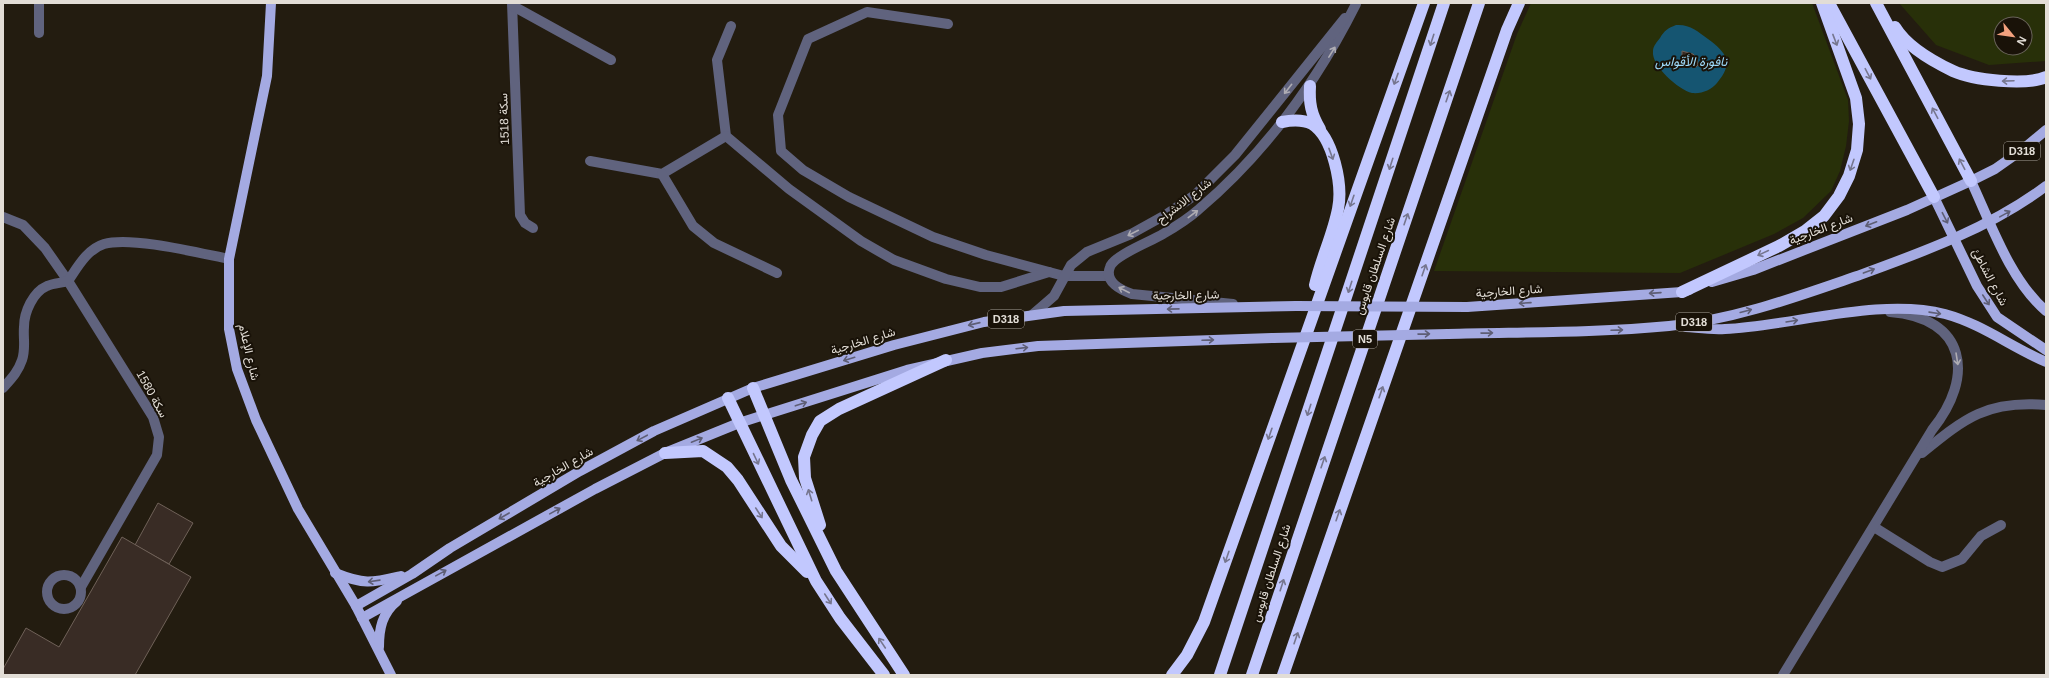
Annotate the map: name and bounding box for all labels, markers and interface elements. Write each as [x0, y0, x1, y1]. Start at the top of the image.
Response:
north arrow [1993, 16, 2033, 56]
one-way arrow [1428, 33, 1435, 46]
one-way arrow [1831, 33, 1839, 45]
text: N [2015, 34, 2029, 47]
one-way arrow [1328, 46, 1336, 58]
water label: نافورة الأقواس [1655, 54, 1729, 70]
one-way arrow [1864, 68, 1872, 80]
one-way arrow [1392, 73, 1400, 85]
one-way arrow [2002, 78, 2015, 85]
one-way arrow [1284, 84, 1293, 95]
one-way arrow [1444, 91, 1452, 103]
street label: سكة 1518 [496, 93, 512, 145]
one-way arrow [1930, 107, 1938, 119]
road number: D318 [2004, 142, 2040, 160]
one-way arrow [1328, 147, 1336, 159]
one-way arrow [1387, 157, 1395, 169]
one-way arrow [1958, 158, 1965, 170]
one-way arrow [1848, 159, 1856, 171]
street label: شارع الانشراح [1154, 175, 1215, 228]
one-way arrow [1348, 195, 1356, 207]
one-way arrow [1187, 209, 1198, 218]
one-way arrow [1999, 209, 2011, 217]
street label: شارع الخارجية [1787, 210, 1855, 249]
one-way arrow [1942, 211, 1949, 223]
one-way arrow [1402, 214, 1410, 226]
street label: شارع السلطان قابوس [1352, 215, 1400, 317]
one-way arrow [1865, 220, 1877, 228]
one-way arrow [1127, 230, 1139, 237]
street label: شارع الشاطئ [1967, 246, 2011, 309]
one-way arrow [1758, 250, 1770, 257]
one-way arrow [1420, 264, 1428, 276]
one-way arrow [1863, 267, 1875, 275]
one-way arrow [1346, 281, 1354, 293]
street label: شارع الخارجية [1475, 282, 1543, 302]
one-way arrow [1118, 286, 1130, 293]
street label: شارع الخارجية [1152, 287, 1220, 305]
one-way arrow [1649, 290, 1662, 297]
one-way arrow [1982, 294, 1990, 305]
one-way arrow [1519, 299, 1532, 306]
one-way arrow [1167, 305, 1180, 313]
one-way arrow [1739, 307, 1752, 314]
one-way arrow [1928, 309, 1941, 317]
road number: D318 [988, 310, 1024, 328]
road number: D318 [1676, 313, 1712, 331]
one-way arrow [1785, 317, 1798, 325]
one-way arrow [968, 321, 981, 329]
street label: شارع الإعلام [234, 322, 262, 382]
street label: شارع الخارجية [829, 325, 898, 359]
one-way arrow [1610, 326, 1623, 333]
one-way arrow [1480, 329, 1493, 337]
road number: N5 [1353, 330, 1377, 348]
one-way arrow [1417, 330, 1430, 338]
one-way arrow [1201, 336, 1214, 344]
one-way arrow [1015, 344, 1028, 352]
one-way arrow [1953, 352, 1961, 365]
one-way arrow [842, 356, 855, 363]
street label: سكة 1580 [133, 368, 171, 420]
one-way arrow [1377, 387, 1385, 399]
one-way arrow [795, 399, 807, 407]
one-way arrow [1305, 404, 1313, 416]
one-way arrow [1266, 428, 1274, 440]
one-way arrow [636, 435, 648, 442]
one-way arrow [690, 436, 702, 444]
street label: شارع الخارجية [531, 444, 596, 492]
one-way arrow [753, 452, 760, 464]
one-way arrow [1320, 455, 1327, 468]
one-way arrow [806, 488, 813, 501]
one-way arrow [549, 506, 561, 514]
one-way arrow [756, 507, 764, 519]
one-way arrow [1334, 510, 1342, 522]
one-way arrow [498, 512, 510, 520]
street label: شارع السلطان قابوس [1249, 522, 1295, 624]
one-way arrow [1223, 550, 1231, 562]
one-way arrow [435, 569, 447, 577]
one-way arrow [368, 577, 381, 585]
one-way arrow [1278, 579, 1286, 591]
one-way arrow [824, 593, 832, 605]
one-way arrow [1292, 632, 1300, 644]
one-way arrow [878, 637, 886, 648]

